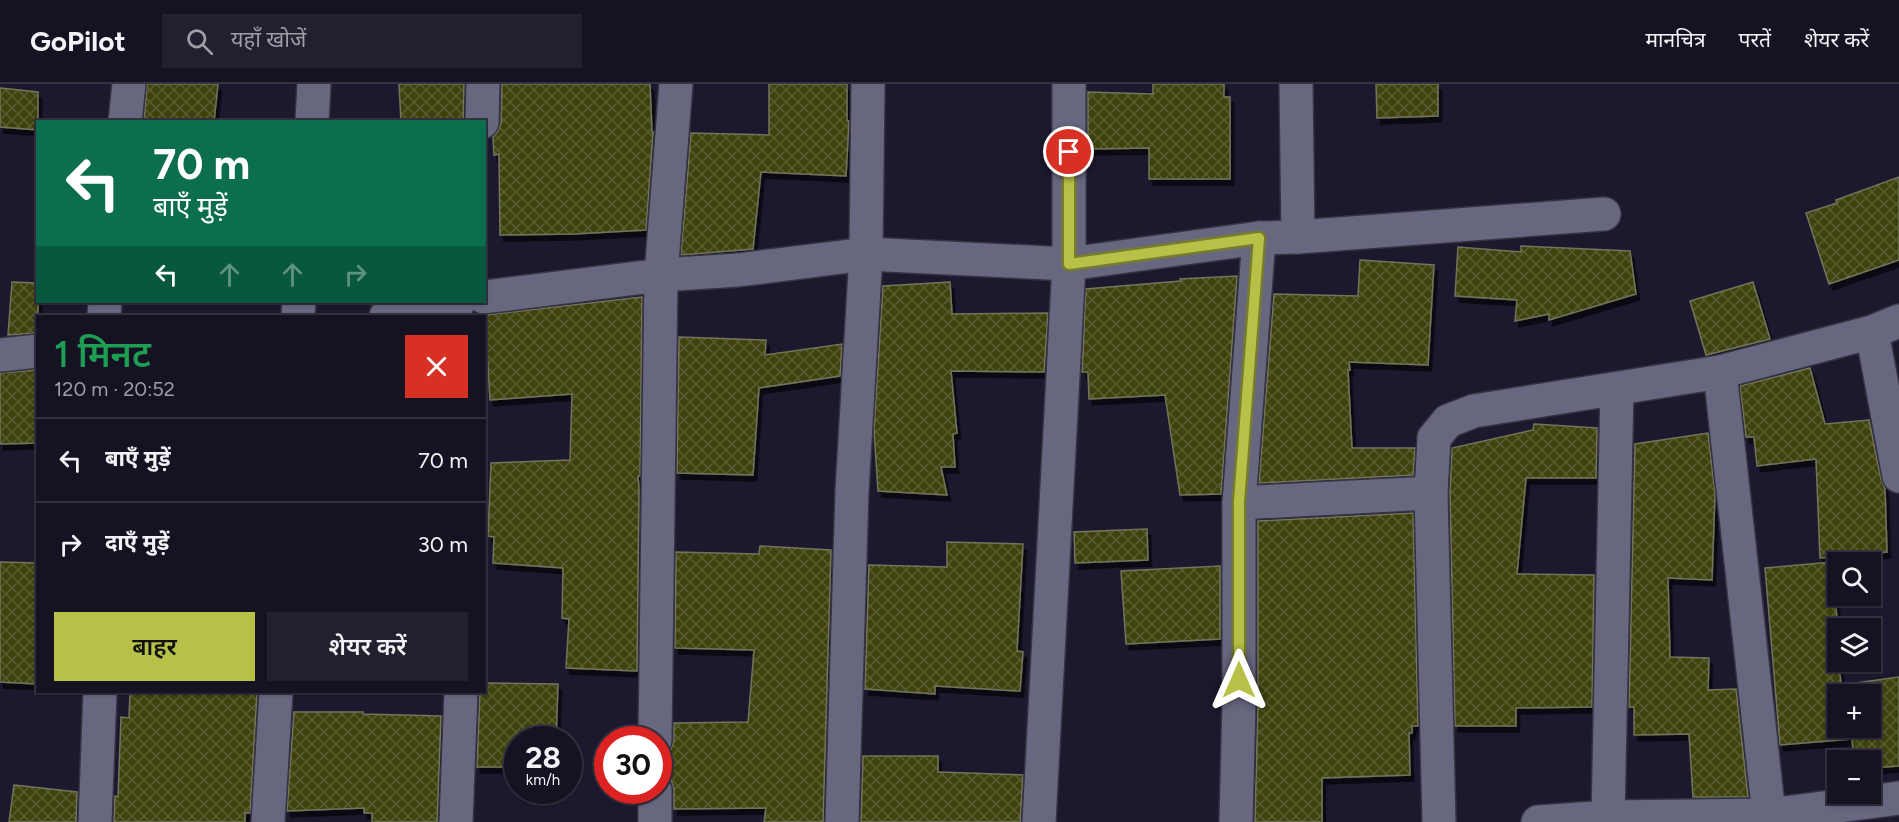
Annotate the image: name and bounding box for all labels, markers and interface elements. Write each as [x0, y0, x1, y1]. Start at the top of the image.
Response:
search box [162, 14, 582, 68]
text: GoPilot [30, 24, 126, 58]
icon: search [183, 25, 216, 58]
text: यहाँ खोजें [231, 26, 306, 53]
text: मानचित्र [1646, 27, 1706, 52]
text: परतें [1739, 27, 1771, 52]
text: शेयर करें [1804, 27, 1869, 52]
pin [1043, 126, 1094, 177]
icon: arrive [1052, 135, 1085, 168]
text: 70 m [153, 139, 250, 190]
icon: left [54, 144, 132, 222]
text: बाएँ मुड़ें [153, 190, 228, 223]
icon: left [150, 258, 183, 291]
icon: ahead [213, 258, 246, 291]
icon: ahead [276, 258, 309, 291]
icon: right [339, 258, 372, 291]
text: 1 मिनट [54, 333, 151, 376]
button: close [405, 335, 468, 398]
text: 120 m · 20:52 [54, 377, 175, 401]
icon: left [54, 444, 87, 477]
text: बाएँ मुड़ें [105, 445, 171, 472]
text: 70 m [418, 447, 468, 474]
icon: right [54, 528, 87, 561]
text: दाएँ मुड़ें [105, 529, 169, 556]
text: 30 m [418, 531, 468, 558]
map controls [1827, 552, 1881, 804]
button: search [1827, 552, 1881, 606]
button: बाहर [54, 612, 255, 681]
button: शेयर करें [267, 612, 468, 681]
button: layers [1827, 618, 1881, 672]
position arrow [1207, 648, 1271, 712]
button: + [1827, 684, 1881, 738]
speed limit sign: 30 [594, 726, 672, 804]
text: 28 [525, 739, 561, 776]
button: − [1827, 750, 1881, 804]
text: km/h [526, 771, 560, 789]

